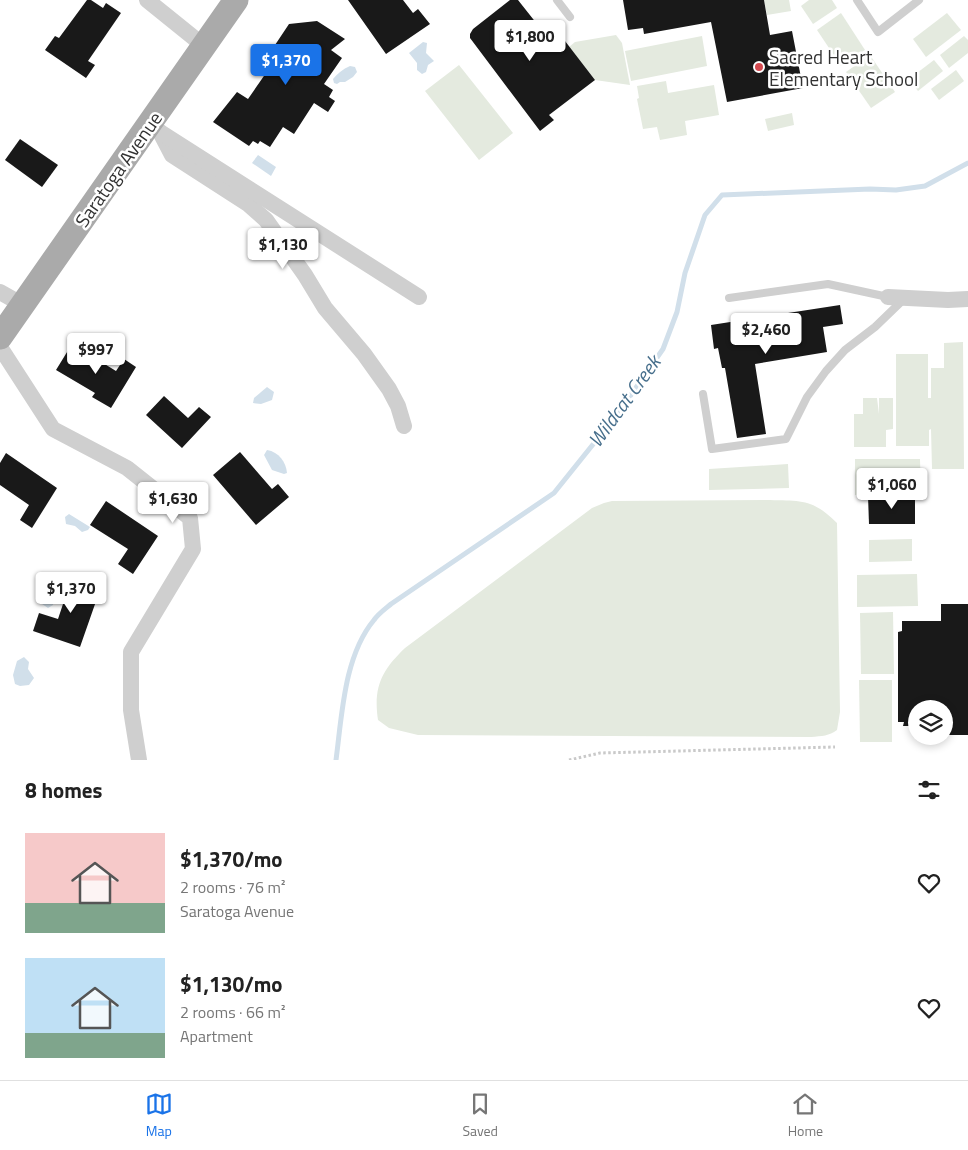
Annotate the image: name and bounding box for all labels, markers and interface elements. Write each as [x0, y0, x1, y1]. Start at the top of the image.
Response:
pin: $1,800 [489, 20, 571, 62]
text: $1,800 [505, 24, 555, 48]
place label: Sacred Heart Elementary School [769, 42, 918, 93]
pin: $1,370 [245, 44, 327, 86]
text: $1,370 [261, 48, 311, 72]
marker: Sacred Heart Elementary School [753, 61, 765, 73]
street label: Saratoga Avenue [67, 105, 169, 233]
pin: $1,130 [242, 228, 324, 270]
text: $1,130 [258, 232, 308, 256]
pin: $2,460 [725, 312, 807, 355]
text: $2,460 [741, 317, 791, 341]
pin: $997 [66, 332, 126, 375]
text: $997 [78, 337, 114, 361]
water label: Wildcat Creek [580, 347, 669, 453]
pin: $1,060 [851, 468, 933, 510]
text: $1,060 [867, 472, 917, 496]
pin: $1,630 [132, 482, 214, 524]
text: $1,630 [148, 486, 198, 510]
pin: $1,370 [30, 572, 112, 614]
text: $1,370 [46, 576, 96, 600]
map controls [908, 700, 953, 745]
button: layers [908, 700, 953, 745]
text: 8 homes [25, 774, 102, 806]
icon: filters [915, 776, 943, 804]
text: $1,370/mo [180, 843, 282, 875]
icon: home [65, 853, 125, 913]
icon: heart [915, 869, 943, 897]
text: 2 rooms · 76 m² [180, 875, 285, 899]
text: Saratoga Avenue [180, 899, 294, 923]
text: $1,130/mo [180, 968, 282, 1000]
icon: home [65, 978, 125, 1038]
icon: heart [915, 994, 943, 1022]
text: 2 rooms · 66 m² [180, 1000, 285, 1024]
text: Apartment [180, 1024, 253, 1048]
tab: Map [145, 1090, 173, 1141]
tab: Saved [462, 1090, 498, 1141]
tab: Home [788, 1090, 823, 1141]

